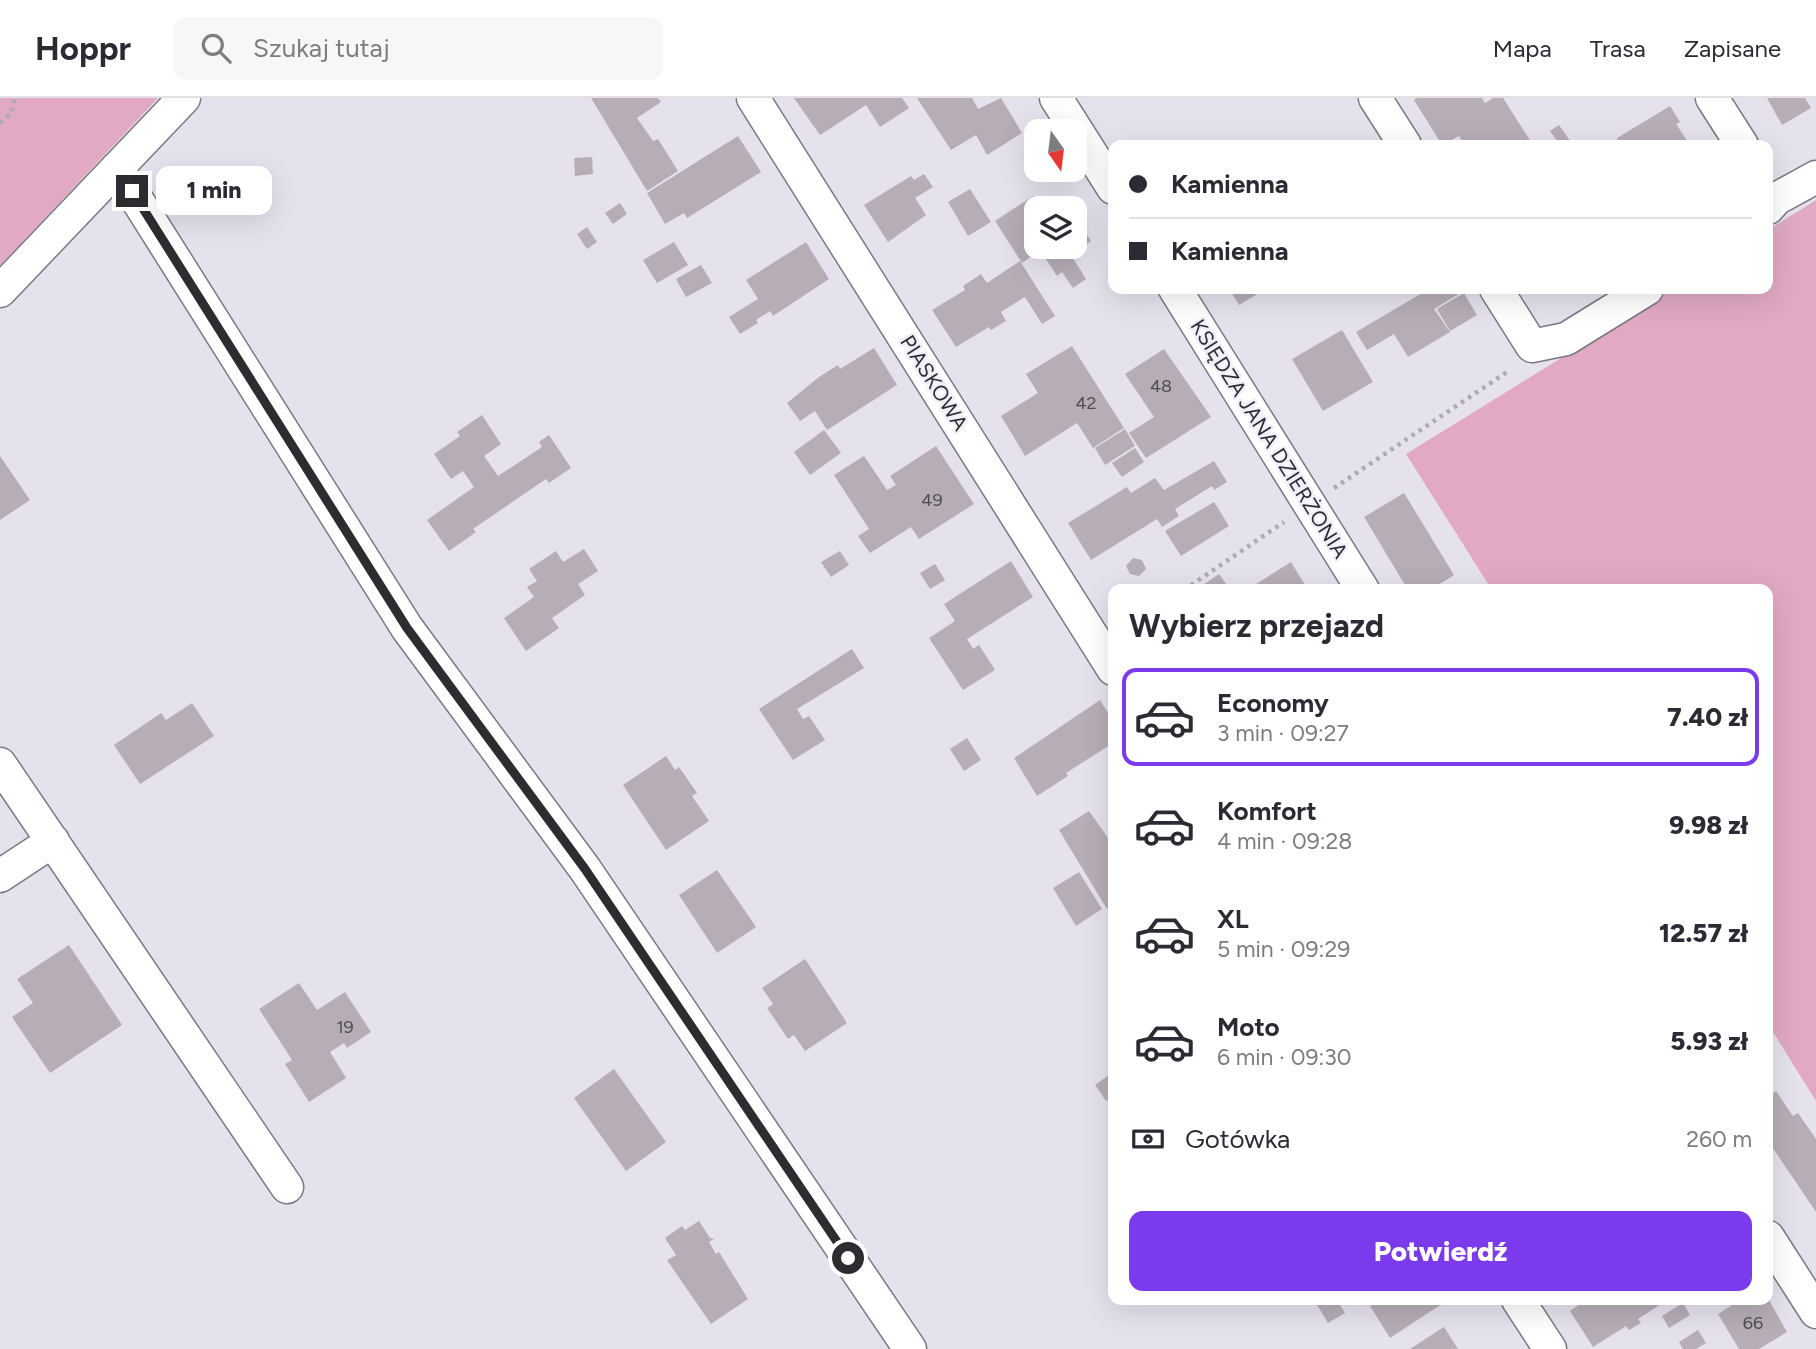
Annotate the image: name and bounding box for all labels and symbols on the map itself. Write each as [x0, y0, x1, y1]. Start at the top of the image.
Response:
north arrow [1024, 119, 1087, 182]
callout: 1 min [156, 166, 272, 216]
route end [116, 175, 148, 207]
street label: KSIĘDZA JANA DZIERŻONIA [1185, 315, 1353, 563]
street label: PIASKOWA [895, 331, 974, 435]
house number: 48 [1150, 375, 1172, 397]
house number: 42 [1075, 392, 1097, 414]
house number: 49 [921, 489, 943, 511]
house number: 19 [336, 1016, 354, 1038]
route start [832, 1242, 864, 1274]
house number: 66 [1743, 1312, 1763, 1334]

